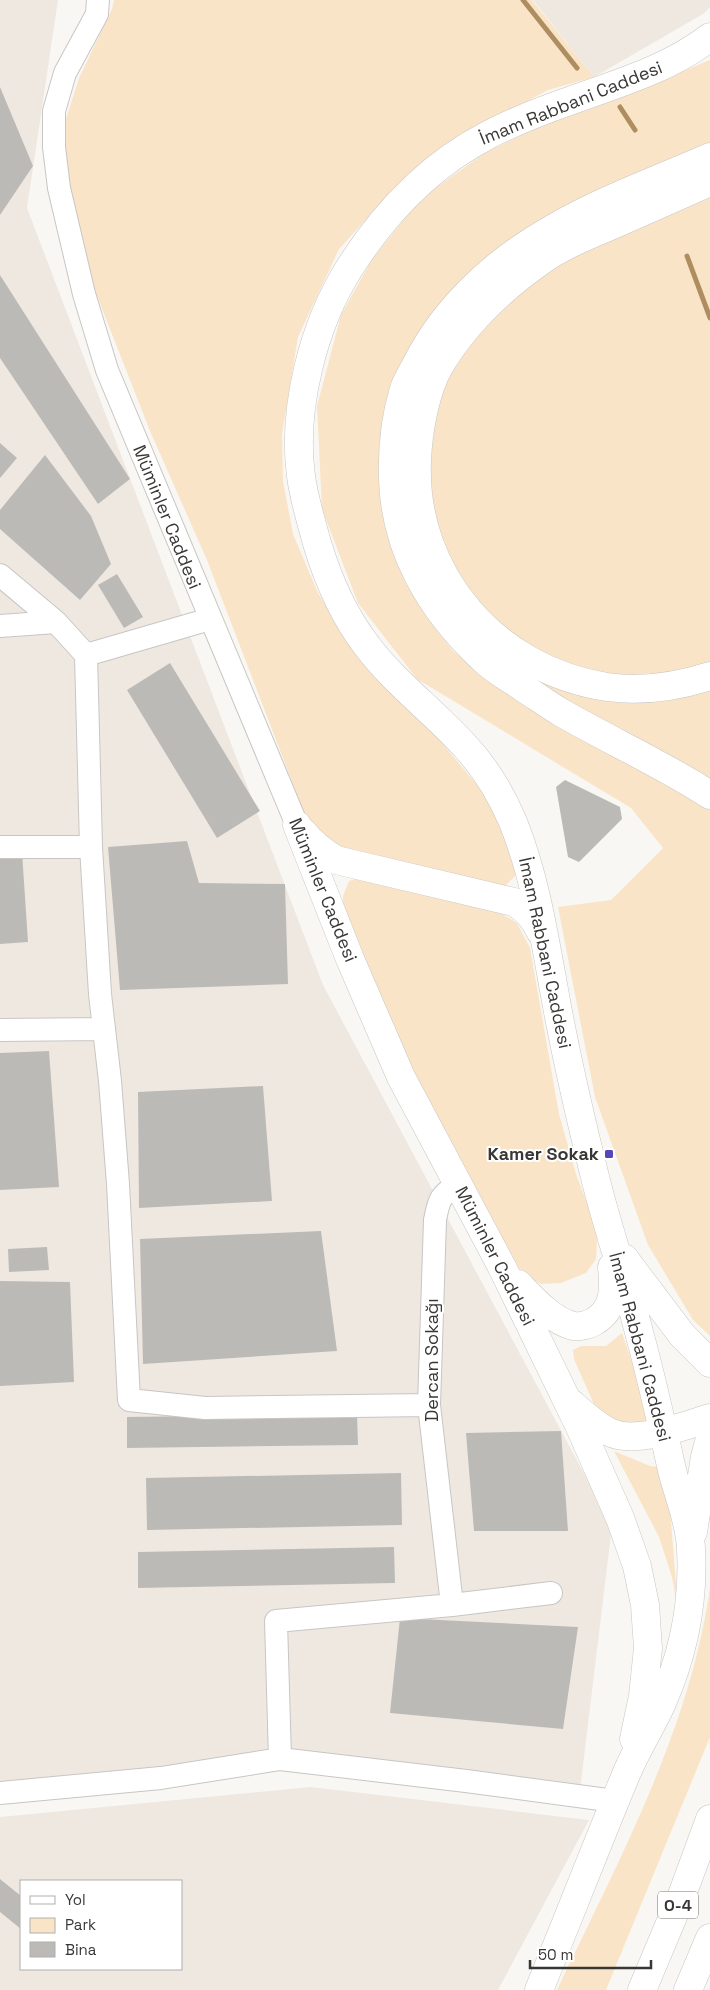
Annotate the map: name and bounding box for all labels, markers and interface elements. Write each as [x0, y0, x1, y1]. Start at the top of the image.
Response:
street label: İmam Rabbani Caddesi [476, 55, 666, 150]
street label: Müminler Caddesi [128, 441, 207, 592]
street label: Müminler Caddesi [284, 814, 363, 965]
street label: İmam Rabbani Caddesi [514, 855, 577, 1051]
place label: Kamer Sokak [487, 1142, 599, 1165]
marker: Kamer Sokak [603, 1148, 615, 1160]
street label: Müminler Caddesi [450, 1182, 541, 1329]
street label: İmam Rabbani Caddesi [604, 1250, 677, 1444]
street label: Dercan Sokağı [420, 1298, 443, 1422]
legend [20, 1880, 182, 1970]
text: Yol [65, 1890, 86, 1909]
road number: O-4 [658, 1892, 698, 1918]
text: Park [65, 1915, 96, 1934]
scale bar [530, 1938, 651, 1970]
text: Bina [65, 1940, 97, 1959]
text: 50 m [538, 1945, 573, 1964]

